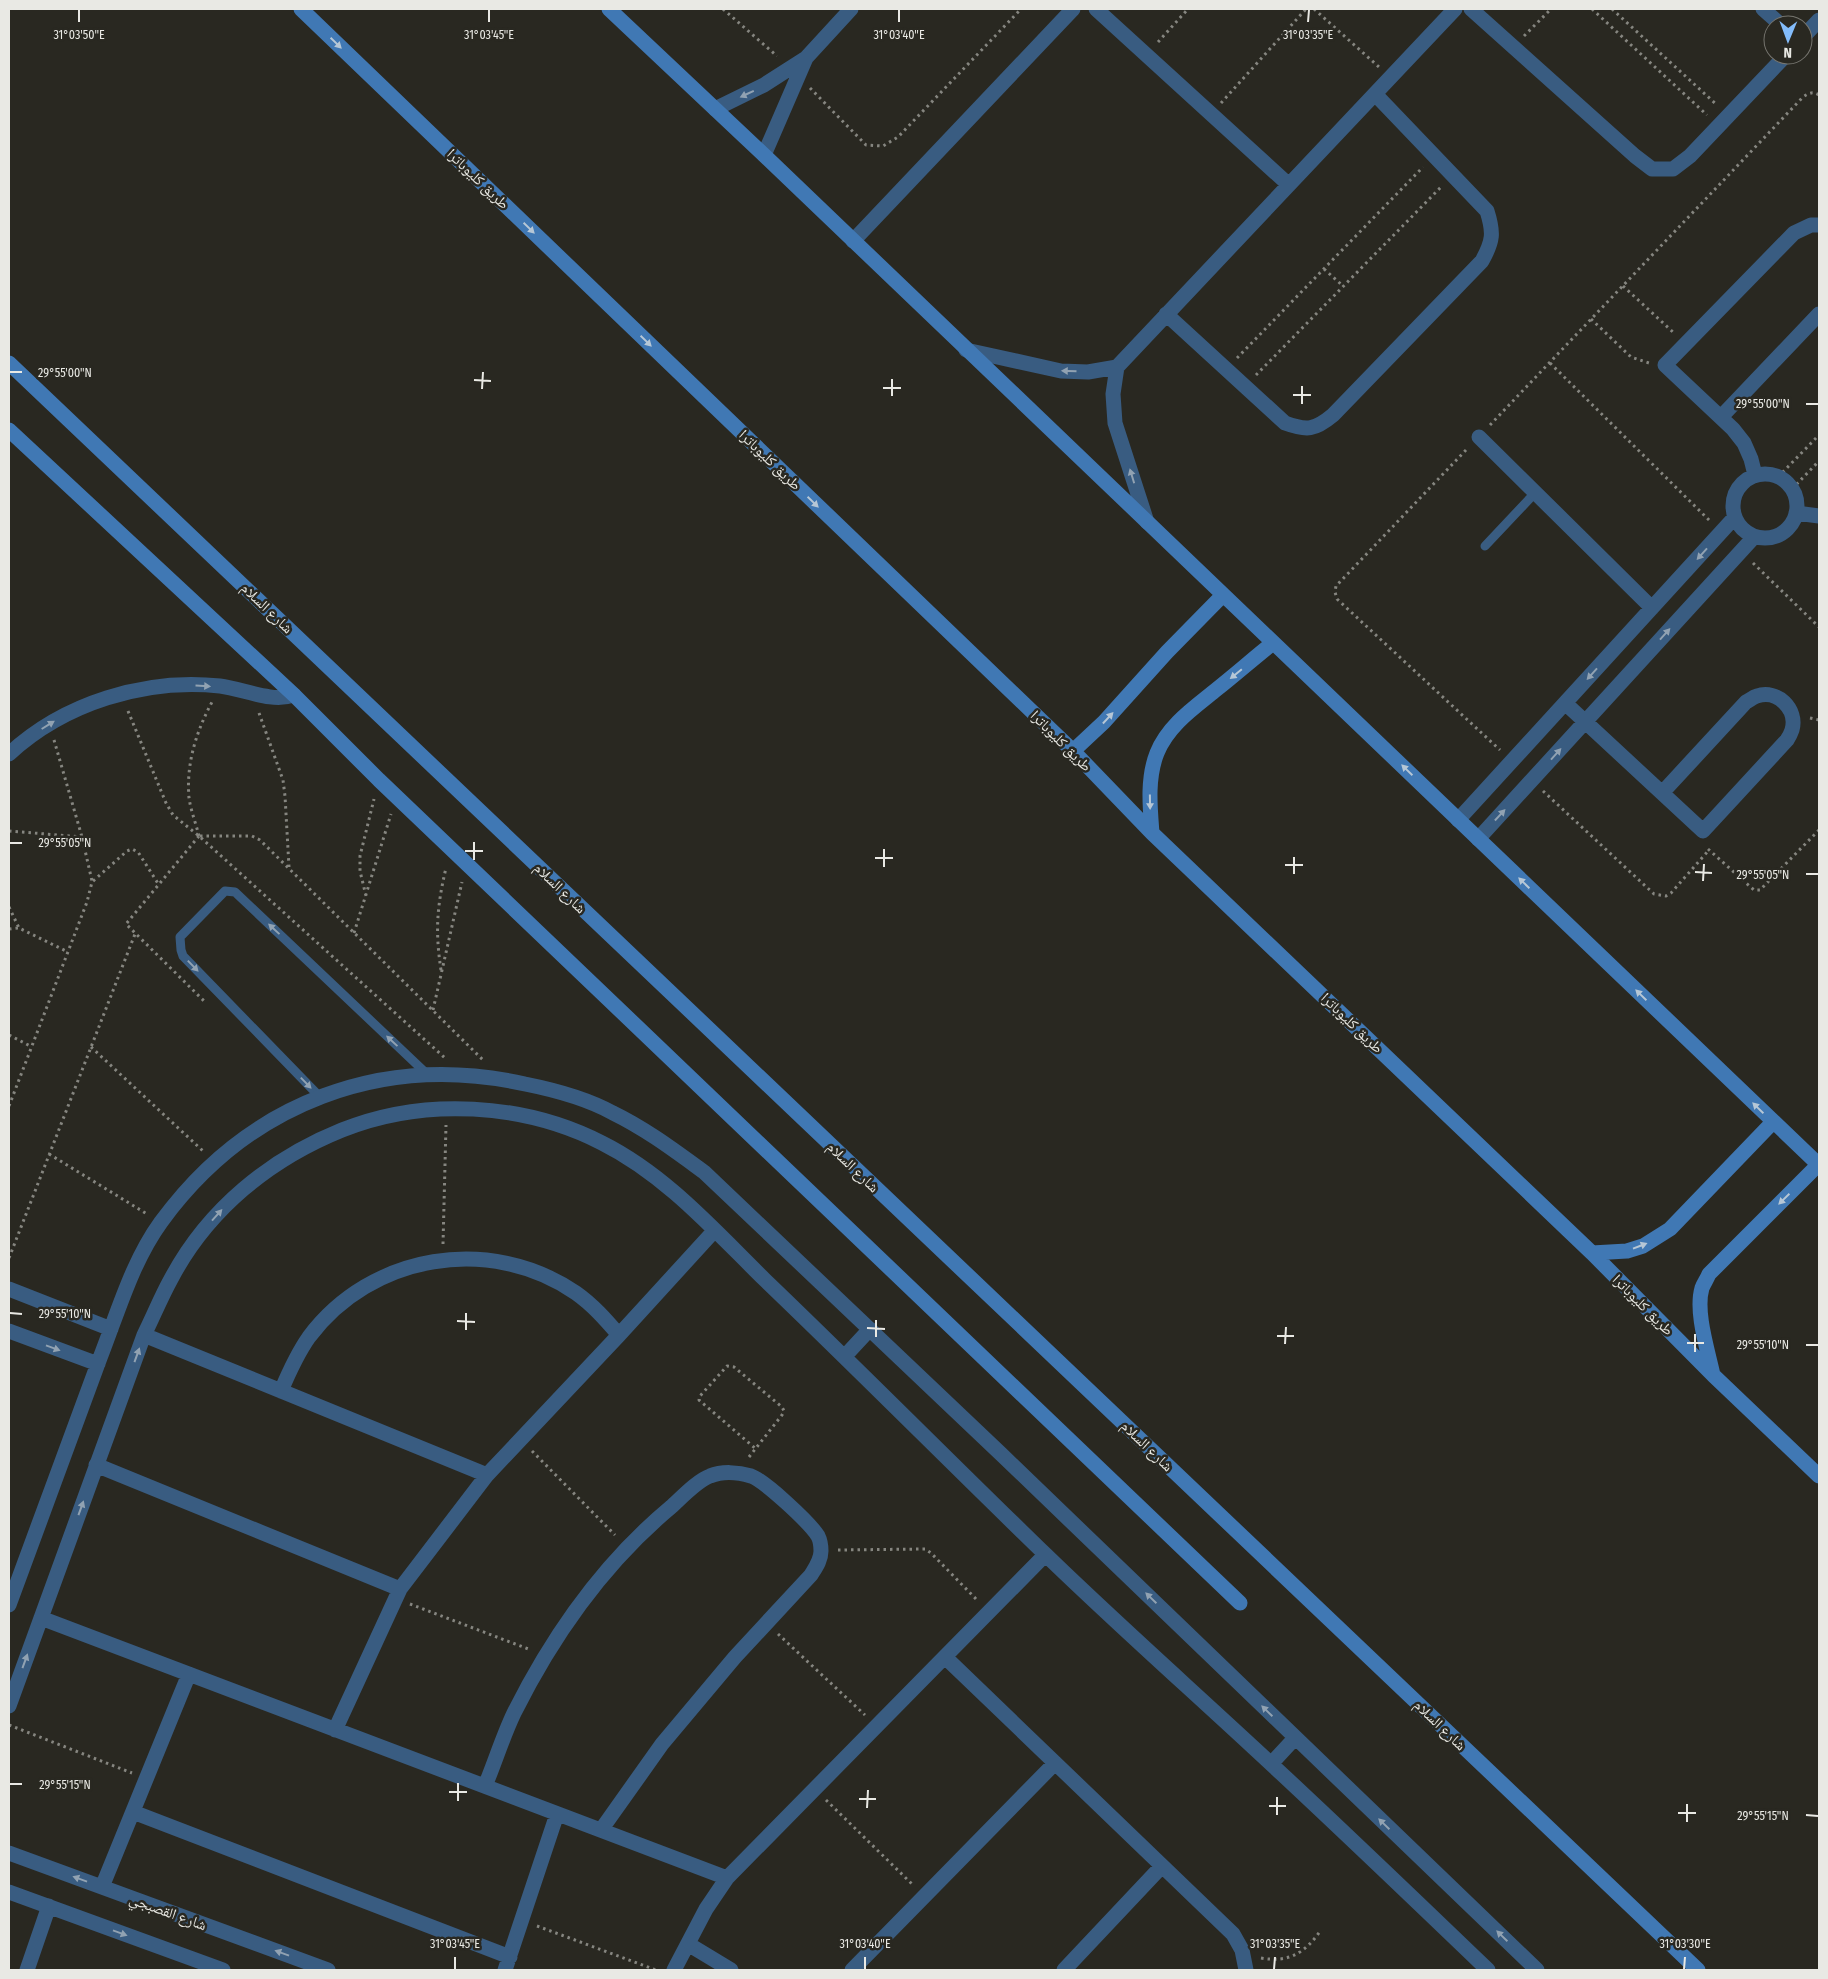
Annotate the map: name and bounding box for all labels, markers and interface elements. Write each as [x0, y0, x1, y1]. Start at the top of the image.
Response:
north arrow [1763, 15, 1813, 65]
text: 31°03'50"E [53, 28, 105, 42]
text: 31°03'45"E [464, 28, 514, 42]
text: 31°03'40"E [873, 28, 925, 42]
text: 31°03'35"E [1283, 28, 1333, 42]
one-way arrow [329, 36, 341, 48]
text: N [1783, 44, 1792, 61]
one-way arrow [740, 90, 754, 98]
street label: طريق كليوباترا [443, 145, 513, 214]
one-way arrow [522, 222, 534, 234]
one-way arrow [639, 334, 651, 346]
text: 29°55'00"N [38, 366, 92, 380]
one-way arrow [1060, 367, 1076, 375]
text: 29°55'00"N [1736, 397, 1790, 411]
street label: طريق كليوباترا [735, 426, 805, 495]
one-way arrow [1128, 468, 1136, 483]
one-way arrow [807, 496, 819, 508]
one-way arrow [1696, 547, 1707, 560]
street label: شارع السلام [237, 579, 297, 638]
one-way arrow [1659, 629, 1671, 641]
one-way arrow [1586, 667, 1598, 679]
one-way arrow [1229, 668, 1242, 679]
one-way arrow [195, 682, 211, 690]
street label: طريق كليوباترا [1026, 707, 1095, 776]
one-way arrow [1102, 712, 1114, 724]
one-way arrow [41, 721, 54, 730]
one-way arrow [1550, 748, 1561, 761]
one-way arrow [1401, 764, 1413, 776]
one-way arrow [1147, 795, 1155, 811]
one-way arrow [1494, 809, 1506, 821]
text: 29°55'05"N [39, 836, 91, 850]
street label: شارع السلام [530, 859, 590, 918]
text: 29°55'05"N [1737, 868, 1789, 882]
one-way arrow [1518, 877, 1530, 889]
one-way arrow [269, 923, 281, 935]
one-way arrow [187, 960, 199, 972]
street label: طريق كليوباترا [1317, 989, 1387, 1058]
one-way arrow [1635, 989, 1647, 1001]
one-way arrow [387, 1035, 399, 1047]
one-way arrow [300, 1076, 312, 1088]
one-way arrow [1753, 1102, 1765, 1114]
street label: شارع السلام [823, 1138, 883, 1197]
one-way arrow [1778, 1193, 1790, 1205]
one-way arrow [211, 1210, 223, 1222]
one-way arrow [1633, 1242, 1648, 1250]
street label: طريق كليوباترا [1608, 1271, 1677, 1340]
text: 29°55'10"N [39, 1307, 91, 1321]
text: 29°55'10"N [1737, 1338, 1789, 1352]
one-way arrow [46, 1345, 61, 1352]
one-way arrow [133, 1347, 141, 1362]
street label: شارع السلام [1117, 1417, 1177, 1476]
one-way arrow [77, 1500, 85, 1515]
one-way arrow [1145, 1592, 1157, 1604]
one-way arrow [22, 1653, 29, 1668]
street label: شارع السلام [1410, 1696, 1470, 1755]
one-way arrow [1262, 1705, 1274, 1717]
text: 29°55'15"N [39, 1778, 91, 1792]
text: 29°55'15"N [1737, 1809, 1789, 1823]
one-way arrow [1379, 1818, 1391, 1830]
one-way arrow [72, 1875, 87, 1883]
street label: شارع القصبجي [126, 1890, 209, 1937]
one-way arrow [113, 1929, 128, 1937]
one-way arrow [1496, 1931, 1508, 1943]
text: 31°03'45"E [430, 1937, 480, 1951]
text: 31°03'40"E [839, 1937, 891, 1951]
text: 31°03'35"E [1250, 1937, 1300, 1951]
text: 31°03'30"E [1659, 1937, 1711, 1951]
one-way arrow [274, 1949, 289, 1957]

